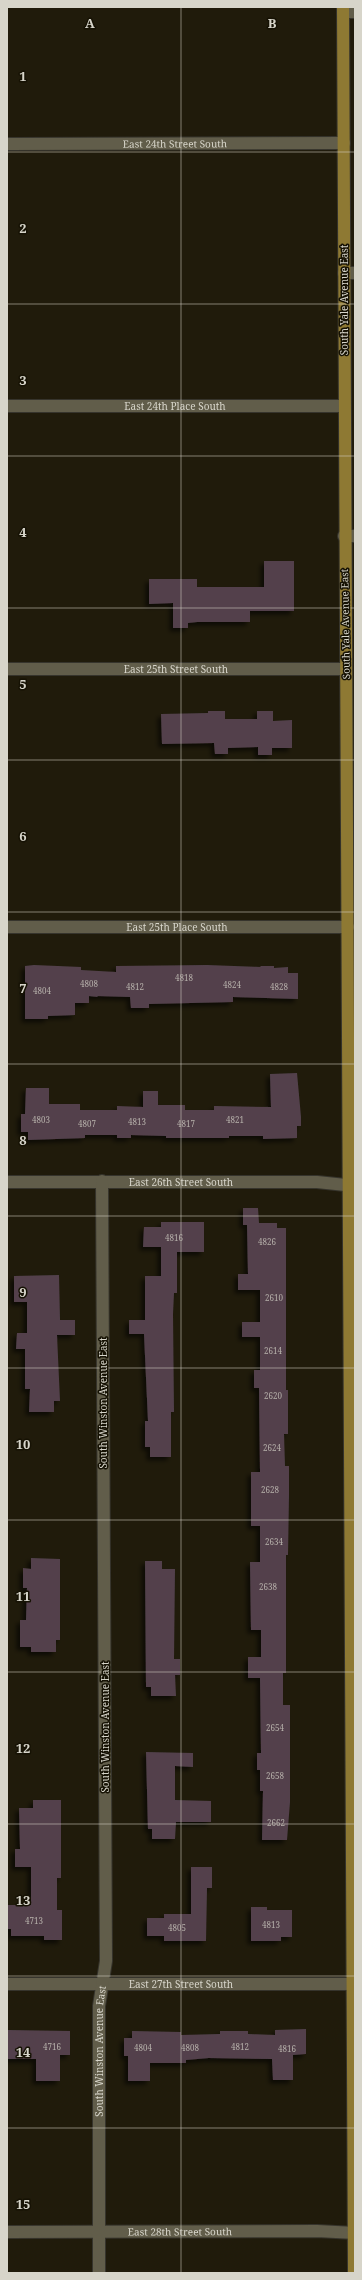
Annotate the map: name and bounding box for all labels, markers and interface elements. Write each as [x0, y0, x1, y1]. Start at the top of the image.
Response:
text: A [85, 14, 95, 32]
text: B [268, 14, 277, 32]
text: 1 [19, 67, 27, 85]
street label: East 24th Street South [123, 136, 228, 151]
text: 2 [19, 219, 27, 237]
street label: South Yale Avenue East [337, 244, 351, 355]
text: 3 [19, 371, 27, 389]
street label: East 24th Place South [124, 399, 226, 413]
text: 4 [19, 523, 27, 541]
street label: South Yale Avenue East [337, 568, 353, 679]
street label: East 25th Street South [124, 662, 229, 676]
text: 5 [19, 675, 27, 693]
text: 6 [19, 827, 27, 845]
street label: East 25th Place South [126, 920, 228, 934]
house number: 4818 [175, 972, 193, 983]
house number: 4808 [80, 978, 98, 989]
text: 7 [19, 979, 27, 997]
house number: 4824 [223, 979, 241, 990]
house number: 4812 [126, 981, 144, 992]
house number: 4828 [270, 981, 288, 992]
house number: 4804 [33, 985, 51, 996]
house number: 4803 [32, 1114, 50, 1125]
house number: 4821 [226, 1114, 244, 1125]
house number: 4813 [128, 1116, 146, 1127]
house number: 4807 [78, 1118, 96, 1129]
house number: 4817 [177, 1118, 195, 1129]
text: 8 [19, 1131, 27, 1149]
street label: East 26th Street South [129, 1175, 234, 1189]
house number: 4816 [165, 1232, 183, 1243]
house number: 4826 [258, 1236, 276, 1247]
text: 9 [19, 1283, 27, 1301]
house number: 2610 [265, 1292, 283, 1303]
street label: South Winston Avenue East [96, 1337, 110, 1469]
house number: 2614 [264, 1345, 282, 1356]
house number: 2620 [264, 1390, 282, 1401]
text: 10 [16, 1435, 30, 1453]
house number: 2624 [263, 1442, 281, 1453]
house number: 2628 [261, 1484, 279, 1495]
house number: 2634 [265, 1536, 283, 1547]
house number: 2638 [259, 1581, 277, 1592]
text: 11 [16, 1587, 30, 1605]
street label: South Winston Avenue East [98, 1661, 112, 1793]
house number: 2654 [266, 1722, 284, 1733]
text: 12 [16, 1739, 30, 1757]
house number: 2658 [266, 1770, 284, 1781]
house number: 2662 [267, 1817, 285, 1828]
text: 13 [16, 1891, 30, 1909]
house number: 4713 [25, 1915, 43, 1926]
house number: 4813 [262, 1919, 280, 1930]
house number: 4805 [168, 1922, 186, 1933]
street label: East 27th Street South [129, 1977, 234, 1991]
street label: South Winston Avenue East [92, 1984, 109, 2117]
house number: 4716 [43, 2041, 61, 2052]
house number: 4812 [231, 2041, 249, 2052]
house number: 4804 [134, 2042, 152, 2053]
house number: 4808 [181, 2042, 199, 2053]
text: 14 [16, 2043, 31, 2061]
house number: 4816 [278, 2043, 296, 2054]
text: 15 [16, 2195, 30, 2213]
street label: East 28th Street South [128, 2224, 233, 2239]

